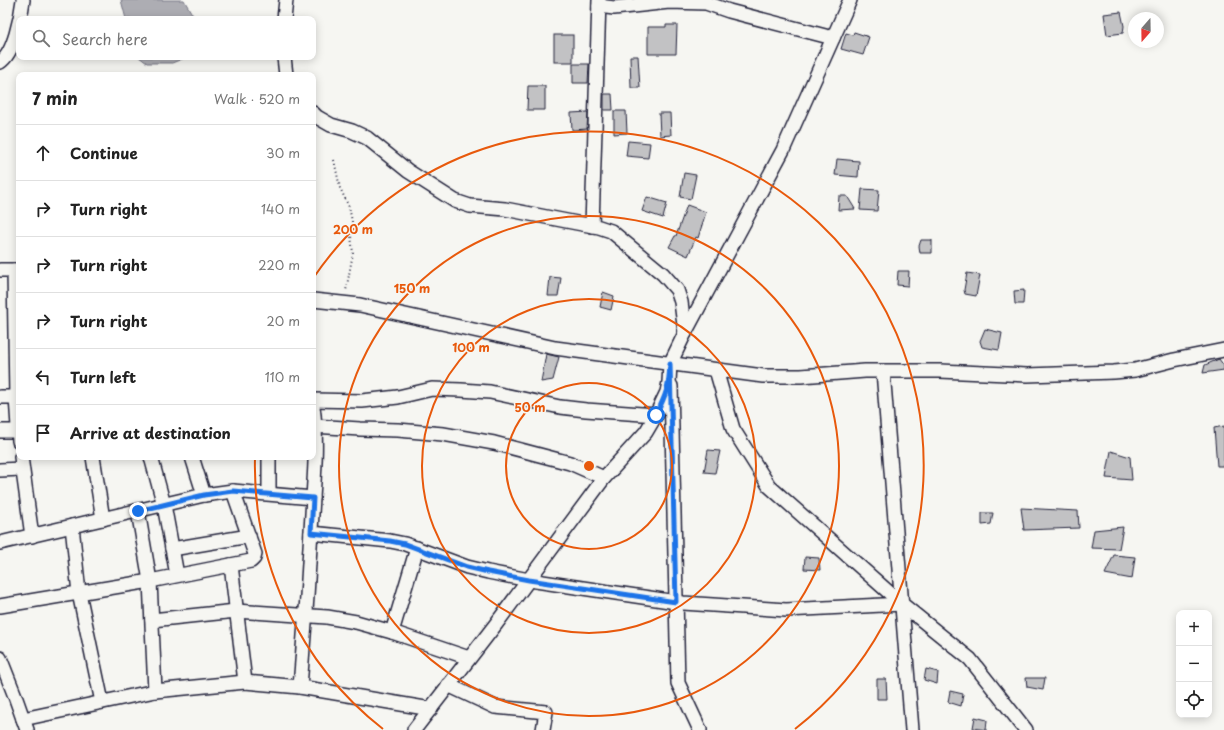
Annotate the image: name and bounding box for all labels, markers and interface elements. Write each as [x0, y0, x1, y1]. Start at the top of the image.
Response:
north arrow [1128, 12, 1164, 48]
search box [16, 16, 316, 60]
icon: search [30, 27, 52, 49]
text: Search here [62, 27, 148, 50]
text: 7 min [32, 85, 78, 111]
text: Walk · 520 m [214, 89, 300, 108]
text: Continue [70, 141, 138, 164]
icon: ahead [32, 142, 54, 164]
text: 30 m [266, 143, 300, 162]
text: Turn right [70, 197, 147, 220]
icon: right [32, 198, 54, 220]
text: 140 m [261, 199, 300, 218]
text: 200 m [333, 220, 373, 238]
text: Turn right [70, 253, 147, 276]
icon: right [32, 254, 54, 276]
text: 220 m [258, 255, 300, 274]
text: 150 m [394, 279, 430, 297]
text: Turn right [70, 309, 147, 332]
icon: right [32, 310, 54, 332]
text: 20 m [266, 311, 300, 330]
text: 100 m [452, 338, 490, 356]
text: Turn left [70, 365, 136, 388]
icon: left [32, 366, 54, 388]
text: 110 m [265, 367, 300, 386]
text: 50 m [514, 398, 546, 416]
route start [647, 406, 665, 424]
text: Arrive at destination [70, 421, 231, 444]
icon: arrive [32, 422, 54, 444]
centre of rings [582, 459, 596, 473]
route end [129, 502, 147, 520]
map controls [1176, 610, 1212, 718]
button: + [1176, 610, 1212, 646]
button: − [1176, 646, 1212, 682]
button: locate [1176, 682, 1212, 718]

